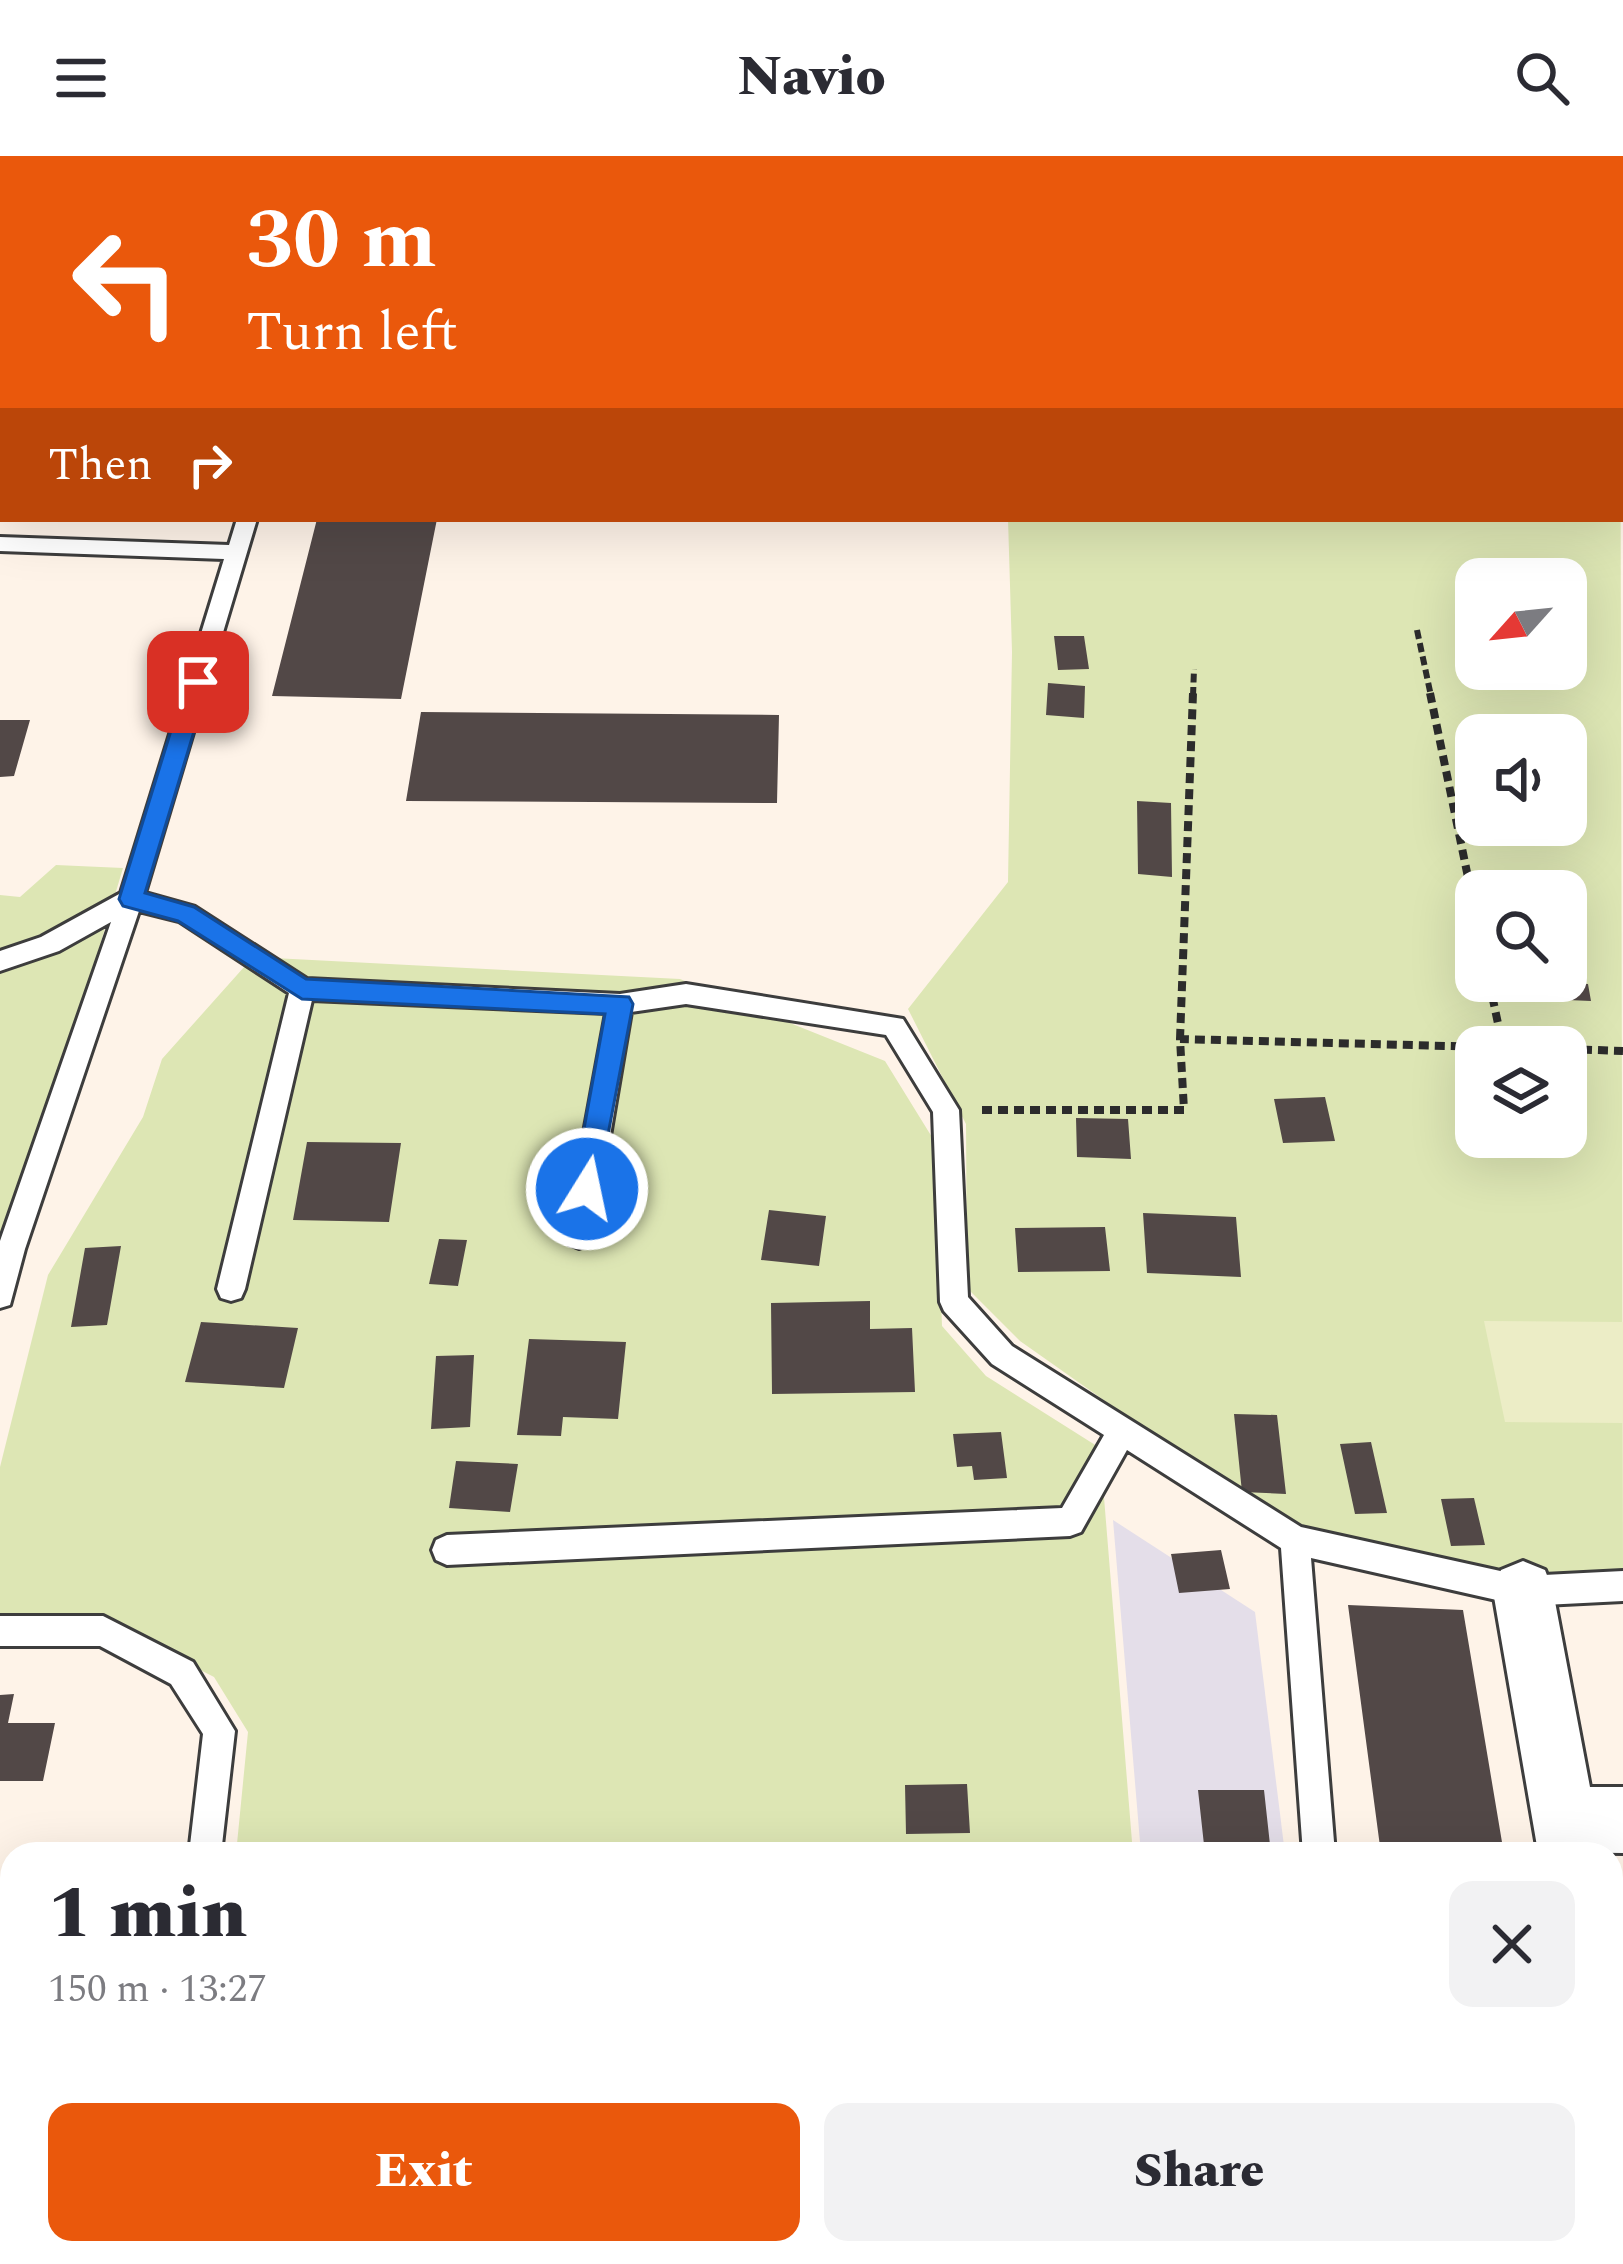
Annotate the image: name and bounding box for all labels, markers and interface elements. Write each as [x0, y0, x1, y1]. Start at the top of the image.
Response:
text: Navio [738, 37, 885, 119]
icon: menu [48, 45, 114, 111]
icon: search [1509, 45, 1575, 111]
text: 30 m [246, 177, 437, 305]
icon: left [48, 204, 204, 360]
text: Turn left [246, 292, 458, 374]
text: Then [48, 431, 153, 500]
icon: right [177, 432, 243, 498]
north arrow [1455, 558, 1587, 690]
map controls [1455, 558, 1587, 1158]
pin [147, 631, 249, 733]
icon: arrive [165, 649, 231, 715]
button: sound [1455, 714, 1587, 846]
button: search [1455, 870, 1587, 1002]
button: layers [1455, 1026, 1587, 1158]
position arrow [524, 1126, 650, 1252]
text: 1 min [48, 1860, 247, 1969]
button: close [1449, 1881, 1575, 2007]
text: 150 m · 13:27 [48, 1960, 267, 2019]
button: Exit [48, 2103, 800, 2241]
button: Share [824, 2103, 1575, 2241]

